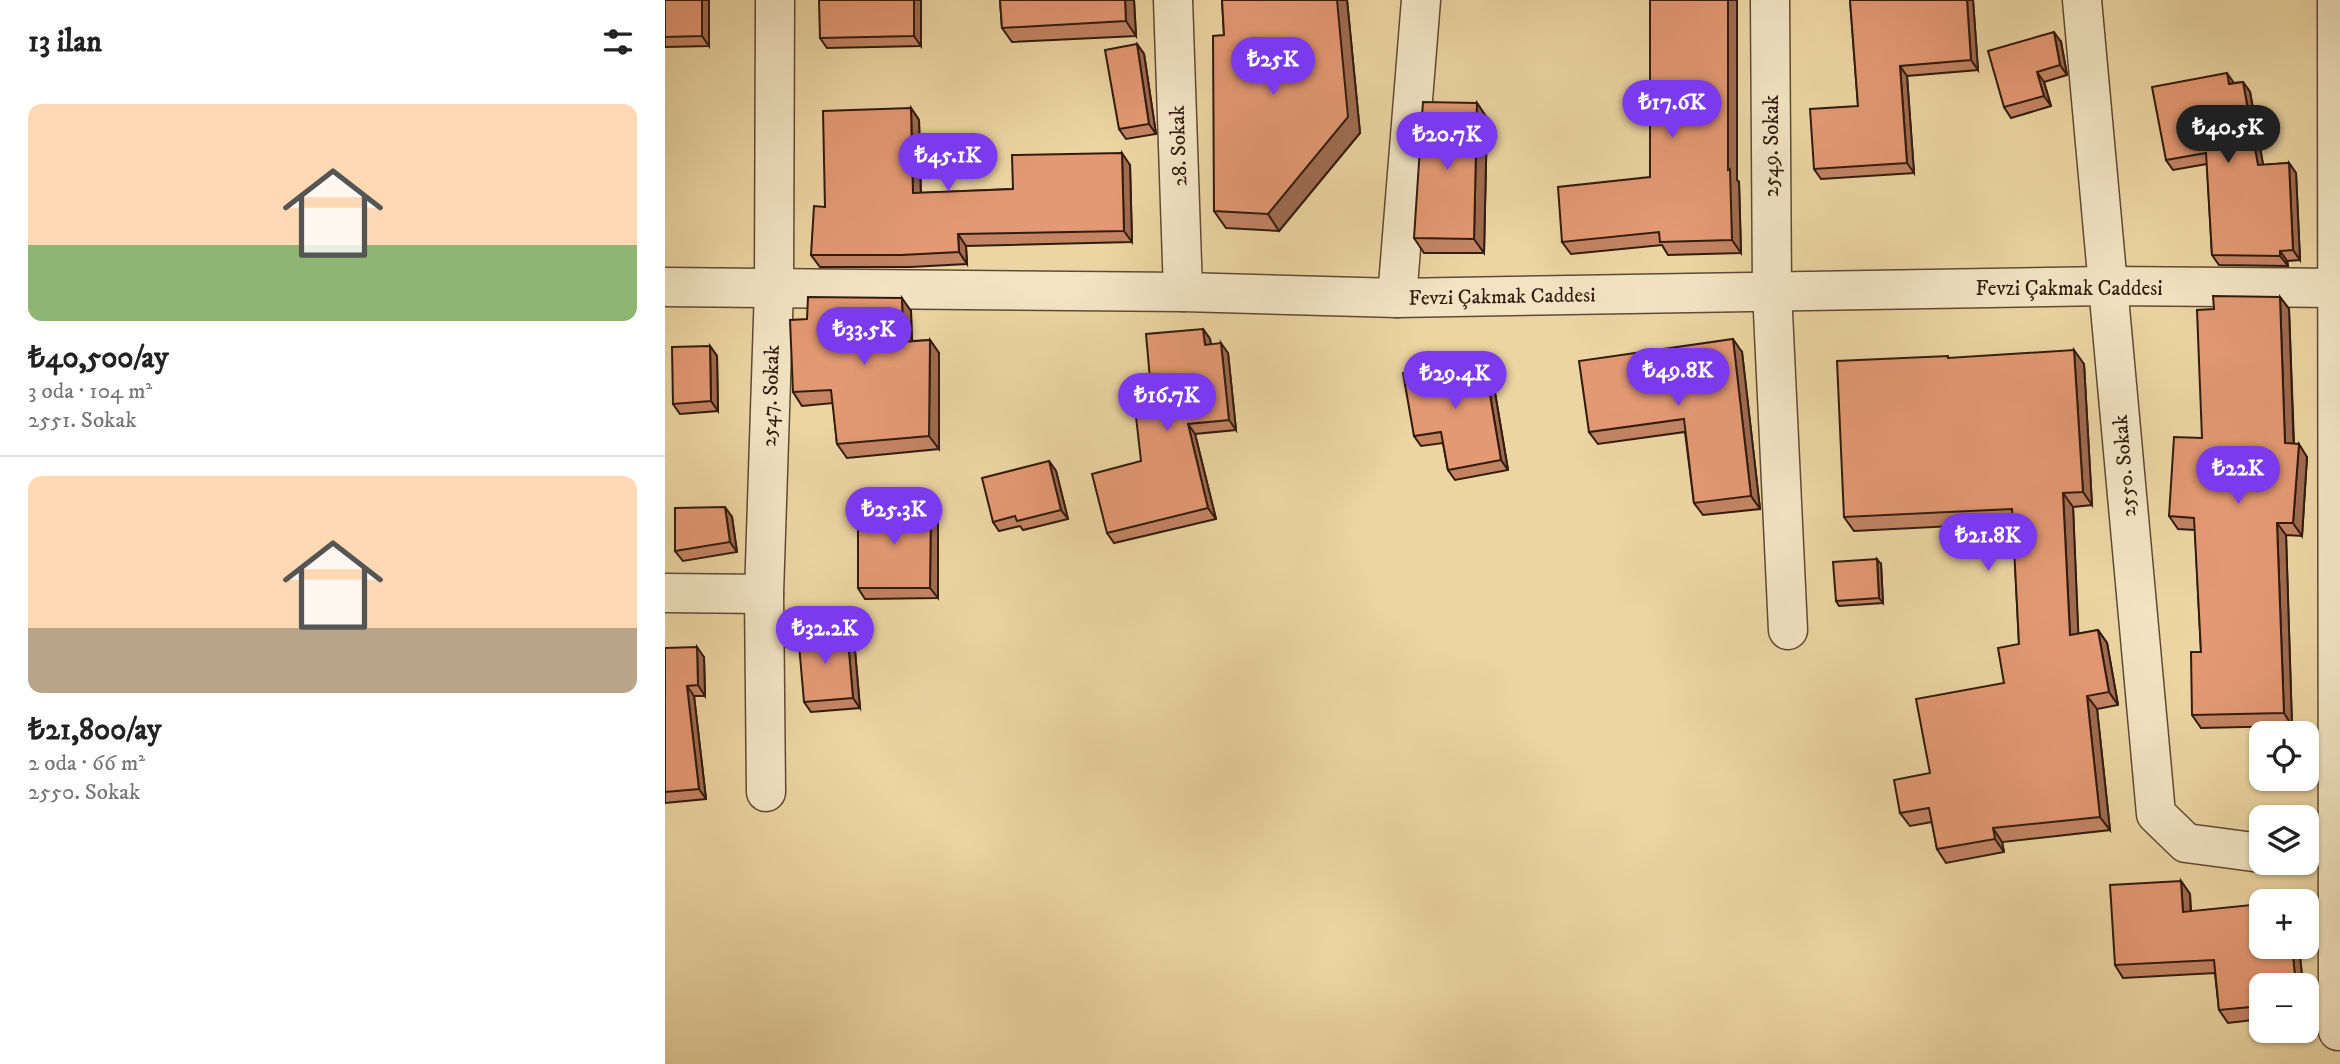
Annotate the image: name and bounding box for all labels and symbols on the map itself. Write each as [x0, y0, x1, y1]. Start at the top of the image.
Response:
pin: ₺25K [1232, 38, 1314, 97]
pin: ₺17.6K [1615, 80, 1729, 140]
street label: 2549. Sokak [1759, 94, 1785, 197]
street label: 28. Sokak [1165, 104, 1193, 187]
pin: ₺40.5K [2171, 106, 2285, 165]
pin: ₺20.7K [1390, 113, 1504, 172]
pin: ₺45.1K [891, 134, 1005, 193]
street label: Fevzi Çakmak Caddesi [1975, 276, 2163, 302]
street label: Fevzi Çakmak Caddesi [1408, 282, 1596, 312]
pin: ₺33.5K [807, 308, 921, 367]
street label: 2547. Sokak [756, 344, 786, 448]
pin: ₺49.8K [1621, 348, 1735, 408]
pin: ₺29.4K [1398, 352, 1512, 411]
pin: ₺16.7K [1110, 374, 1224, 433]
street label: 2550. Sokak [2108, 413, 2142, 518]
pin: ₺22K [2197, 447, 2279, 506]
pin: ₺25.3K [837, 488, 951, 547]
pin: ₺21.8K [1931, 514, 2045, 573]
pin: ₺32.2K [768, 606, 882, 666]

